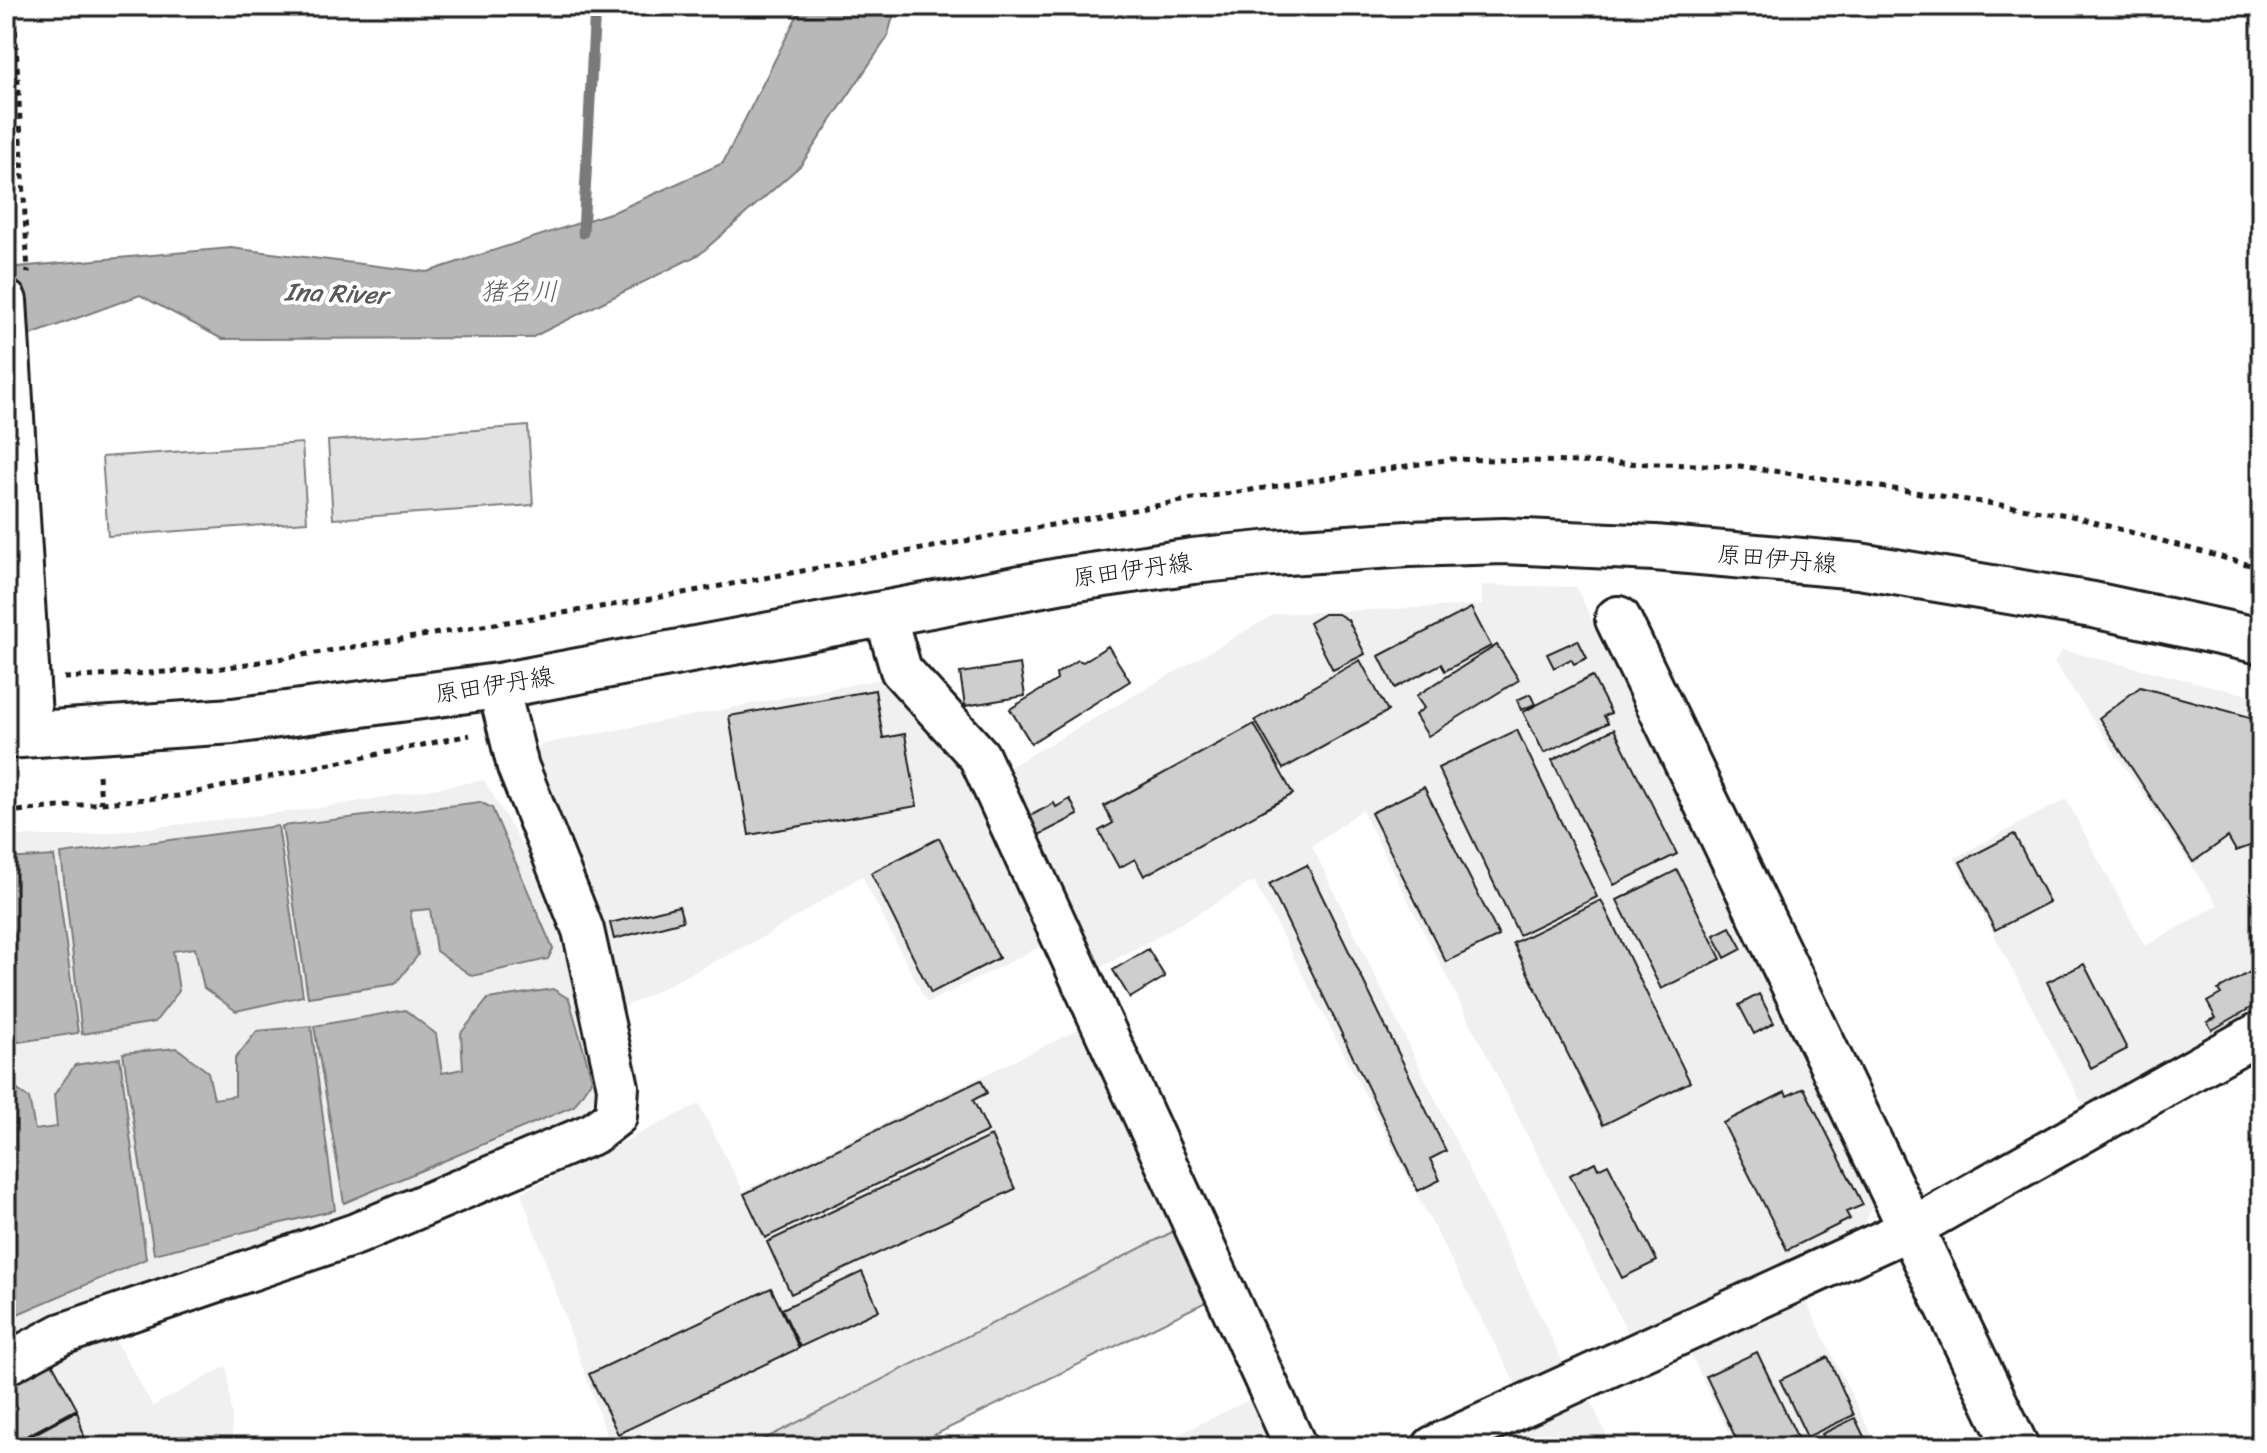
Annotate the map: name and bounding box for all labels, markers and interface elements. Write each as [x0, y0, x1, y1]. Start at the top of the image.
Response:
water label: Ina River [283, 268, 392, 318]
water label: 猪名川 [480, 268, 558, 314]
street label: 原田伊丹線 [1715, 533, 1839, 585]
street label: 原田伊丹線 [1070, 541, 1194, 599]
street label: 原田伊丹線 [431, 655, 557, 715]

